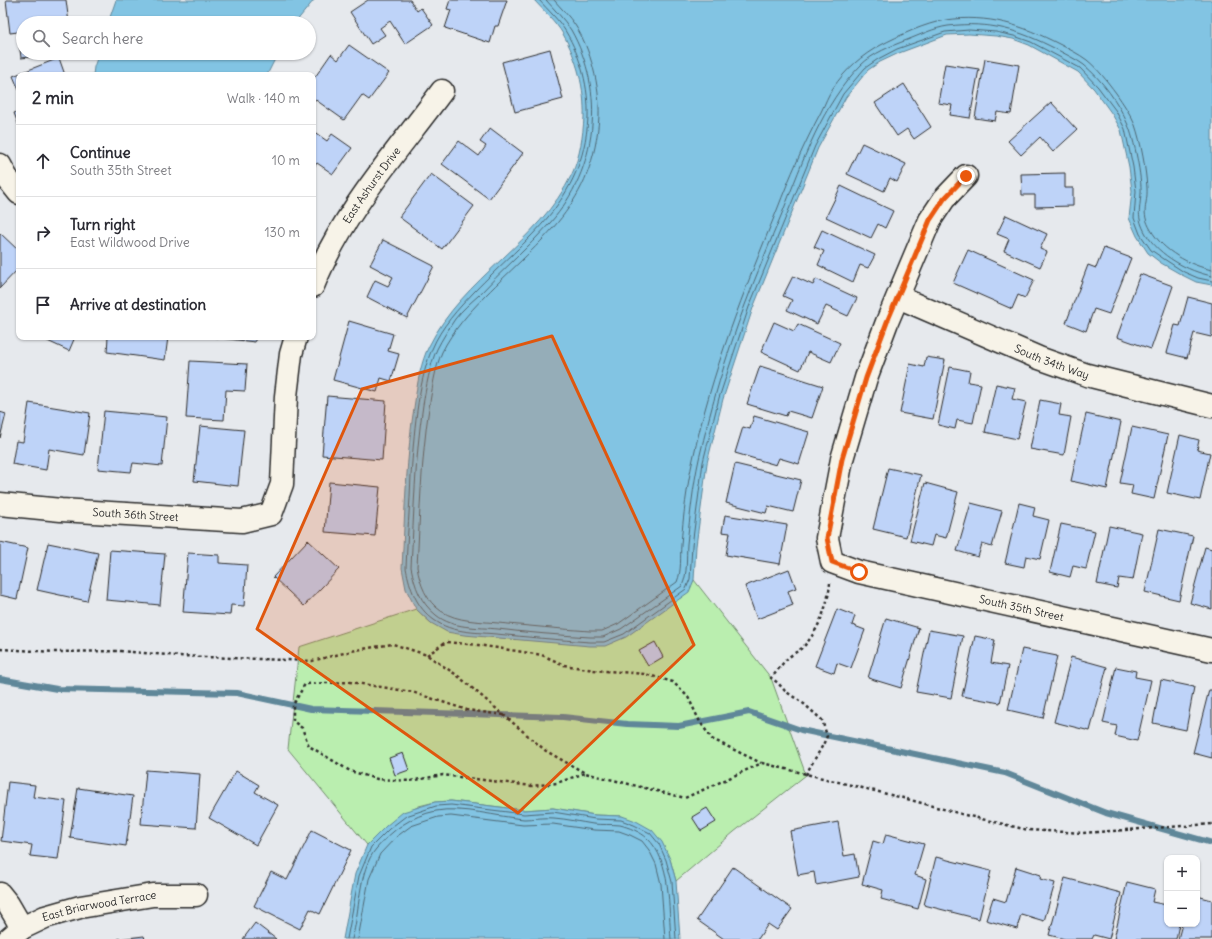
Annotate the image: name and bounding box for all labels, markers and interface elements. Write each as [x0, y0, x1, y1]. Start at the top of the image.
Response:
search box [16, 16, 316, 60]
icon: search [30, 27, 52, 49]
text: Search here [62, 29, 143, 48]
text: 2 min [32, 87, 74, 109]
text: Walk · 140 m [227, 90, 300, 107]
text: Continue [70, 143, 131, 162]
street label: East Ashurst Drive [340, 144, 404, 226]
icon: ahead [32, 150, 54, 172]
text: 10 m [272, 152, 300, 169]
text: South 35th Street [70, 162, 172, 179]
route end [957, 167, 975, 185]
text: Turn right [70, 215, 135, 234]
icon: right [32, 222, 54, 244]
text: 130 m [264, 224, 300, 241]
text: East Wildwood Drive [70, 234, 190, 251]
icon: arrive [32, 294, 54, 316]
text: Arrive at destination [70, 295, 206, 314]
street label: South 34th Way [1012, 341, 1091, 382]
street label: South 36th Street [92, 505, 179, 524]
route start [850, 563, 868, 581]
street label: South 35th Street [978, 592, 1065, 624]
map controls [1164, 855, 1200, 927]
button: + [1164, 855, 1200, 891]
street label: East Briarwood Terrace [40, 888, 156, 924]
button: − [1164, 891, 1200, 927]

